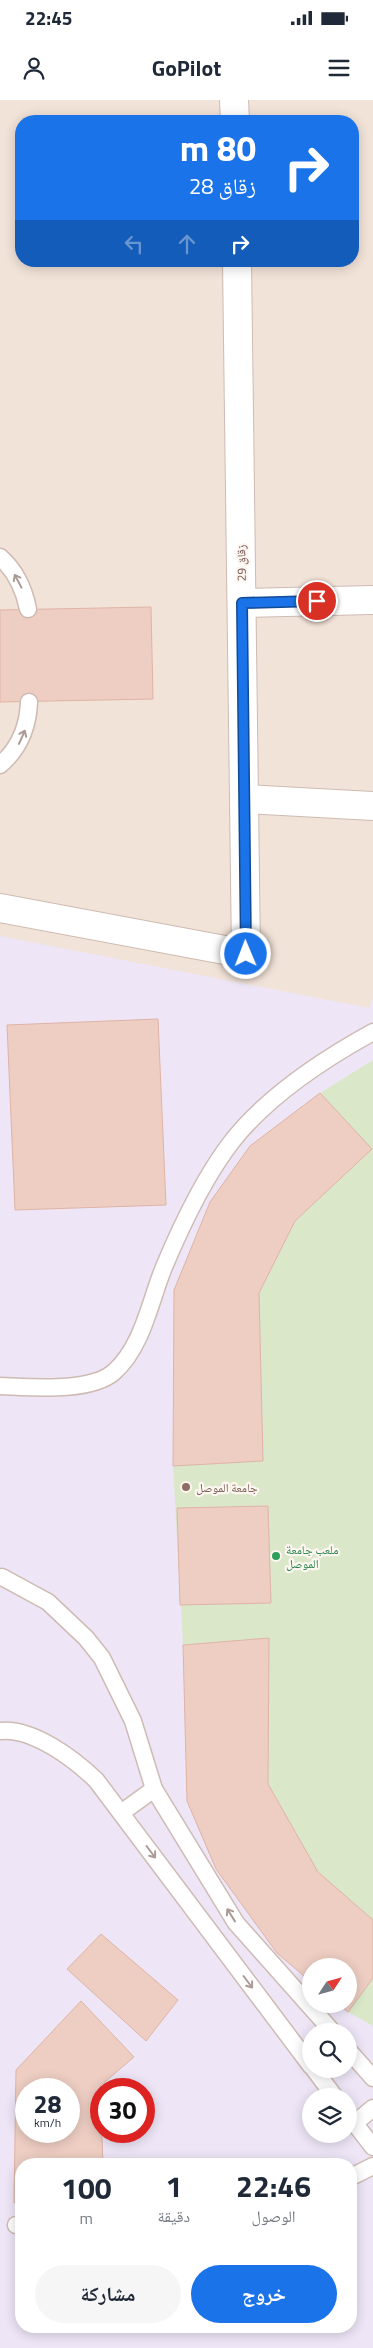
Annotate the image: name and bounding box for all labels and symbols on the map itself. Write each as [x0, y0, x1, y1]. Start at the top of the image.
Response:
street label: زقاق 29 [231, 544, 251, 581]
one-way arrow [13, 574, 23, 589]
pin [296, 580, 338, 622]
one-way arrow [17, 730, 27, 745]
position arrow [219, 927, 271, 979]
place label: جامعة الموصل [196, 1478, 258, 1497]
marker: جامعة الموصل [180, 1481, 192, 1493]
place label: ملعب جامعة الموصل [286, 1540, 338, 1573]
marker: ملعب جامعة الموصل [270, 1550, 282, 1562]
one-way arrow [145, 1845, 156, 1858]
one-way arrow [226, 1908, 236, 1922]
north arrow [302, 1958, 358, 2012]
one-way arrow [243, 1975, 253, 1989]
speed limit sign: 30 [90, 2078, 155, 2143]

